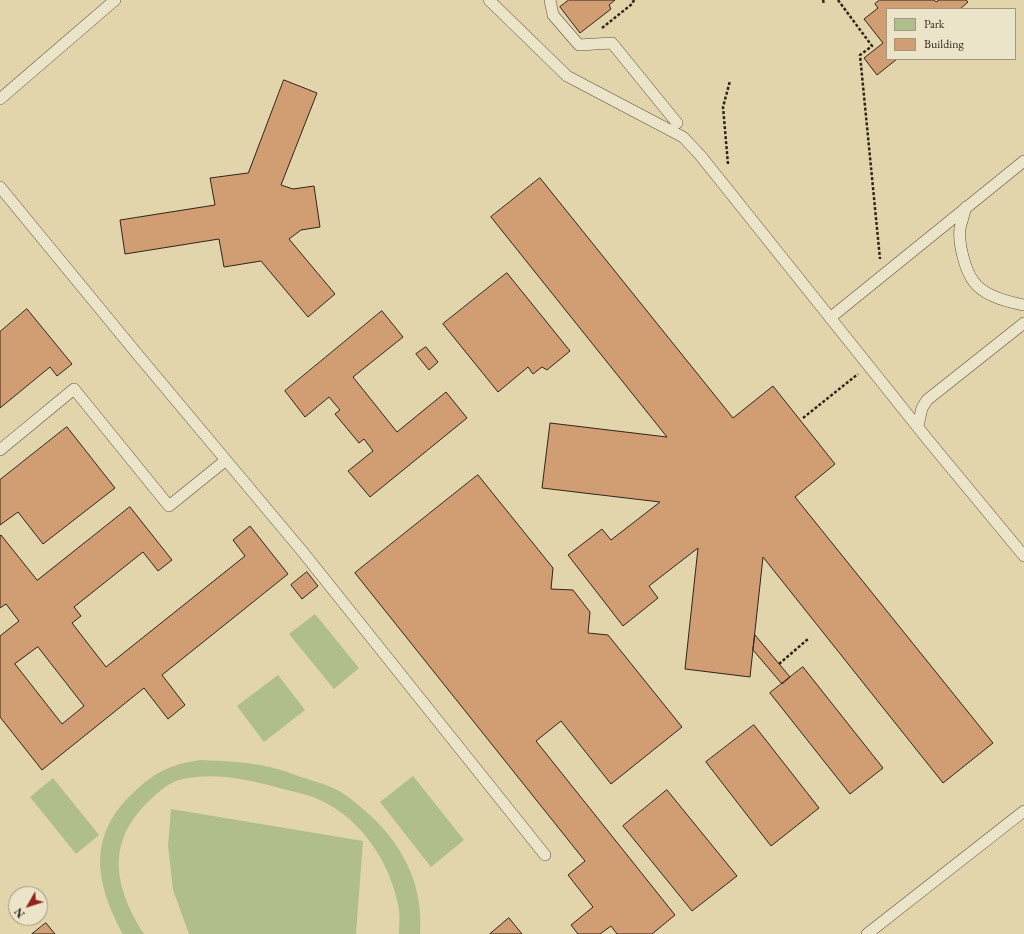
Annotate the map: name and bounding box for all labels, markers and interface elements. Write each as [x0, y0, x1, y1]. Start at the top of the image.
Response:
legend [886, 8, 1016, 60]
text: Park [924, 16, 944, 32]
text: Building [924, 36, 964, 52]
north arrow [8, 886, 48, 926]
text: N [11, 905, 28, 921]

